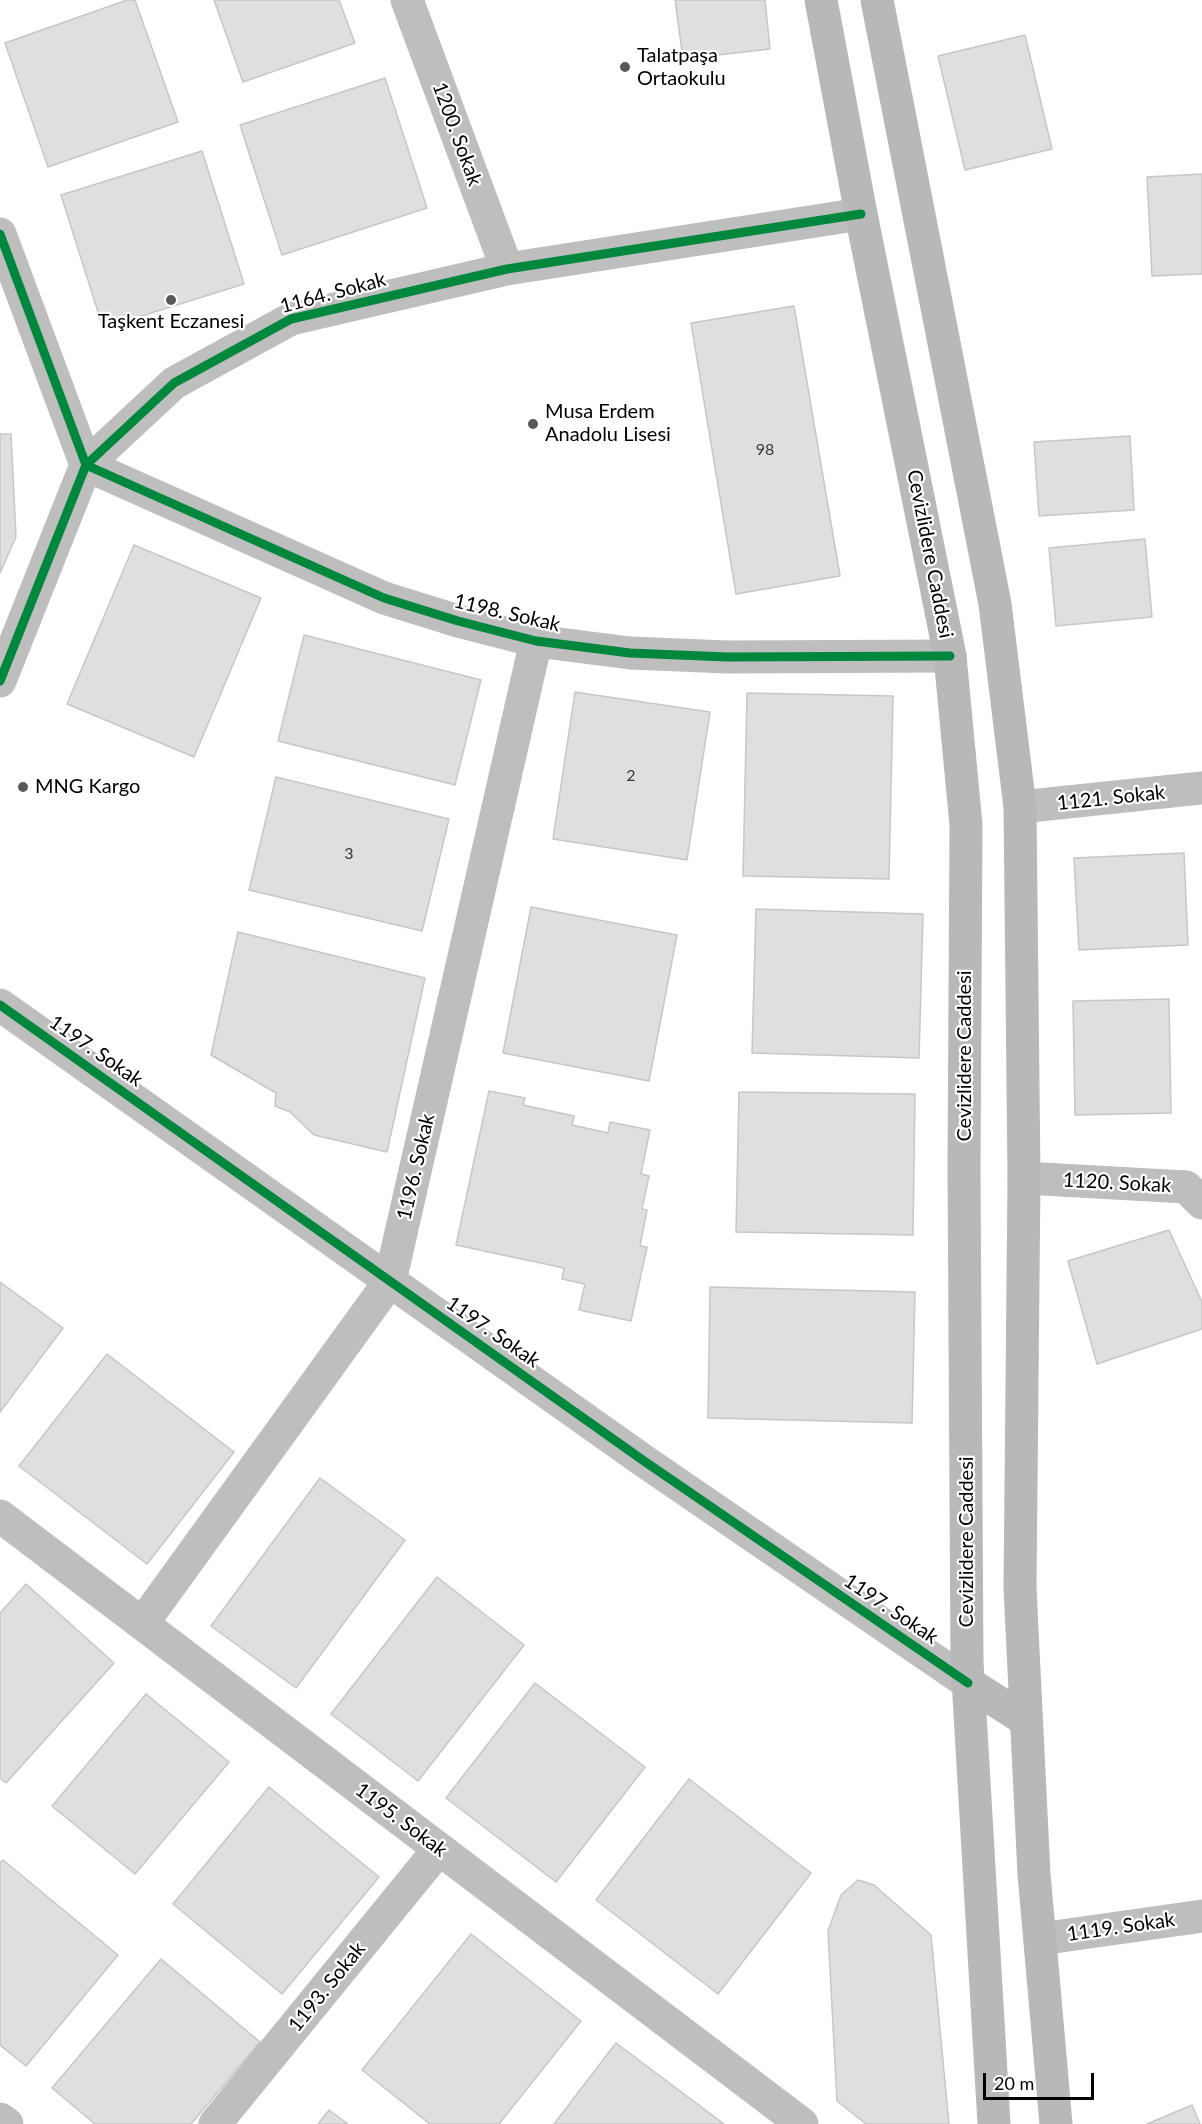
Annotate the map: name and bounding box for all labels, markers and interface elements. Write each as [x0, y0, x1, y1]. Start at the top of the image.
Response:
place label: Talatpaşa Ortaokulu [637, 44, 726, 91]
marker: Talatpaşa Ortaokulu [618, 60, 632, 74]
street label: 1200. Sokak [427, 79, 487, 189]
street label: 1164. Sokak [277, 267, 389, 319]
marker: Taşkent Eczanesi [164, 293, 178, 307]
place label: Taşkent Eczanesi [98, 310, 244, 334]
place label: Musa Erdem Anadolu Lisesi [545, 400, 671, 447]
marker: Musa Erdem Anadolu Lisesi [526, 417, 540, 431]
house number: 98 [756, 440, 774, 460]
street label: Cevizlidere Caddesi [902, 468, 958, 640]
street label: 1198. Sokak [451, 589, 563, 637]
house number: 2 [626, 766, 636, 786]
place label: MNG Kargo [35, 775, 140, 799]
marker: MNG Kargo [16, 780, 30, 794]
street label: 1121. Sokak [1056, 780, 1166, 816]
house number: 3 [344, 844, 354, 864]
street label: Cevizlidere Caddesi [953, 970, 977, 1142]
street label: 1197. Sokak [45, 1010, 147, 1092]
street label: 1196. Sokak [392, 1111, 440, 1223]
street label: 1120. Sokak [1062, 1168, 1172, 1198]
street label: 1197. Sokak [442, 1291, 544, 1373]
street label: Cevizlidere Caddesi [955, 1456, 979, 1628]
street label: 1197. Sokak [839, 1569, 943, 1649]
street label: 1195. Sokak [350, 1778, 452, 1862]
street label: 1119. Sokak [1066, 1908, 1176, 1946]
street label: 1193. Sokak [283, 1937, 371, 2037]
scale bar [986, 2061, 1097, 2099]
text: 20 m [994, 2072, 1034, 2094]

